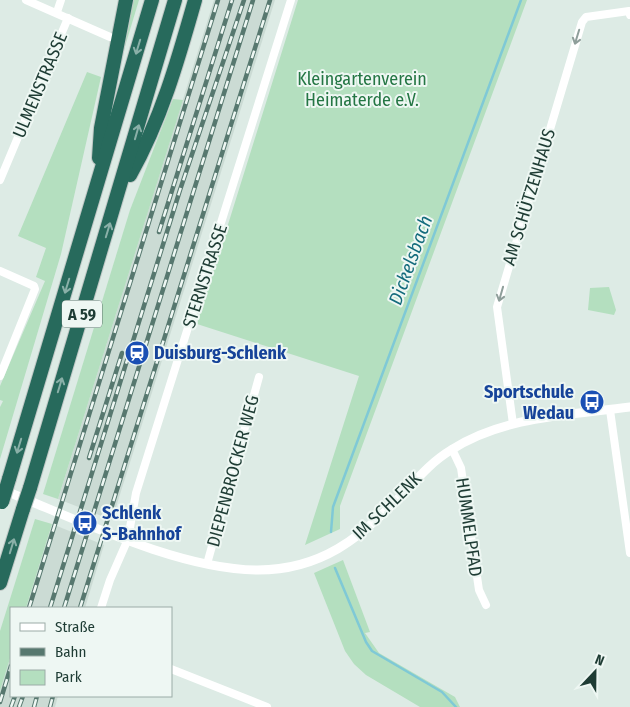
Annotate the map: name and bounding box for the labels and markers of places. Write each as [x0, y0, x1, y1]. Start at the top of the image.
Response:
station icon: Duisburg-Schlenk [124, 340, 150, 366]
place label: Duisburg-Schlenk [154, 342, 287, 364]
place label: Sportschule Wedau [484, 381, 574, 424]
bus stop icon: Sportschule Wedau [579, 389, 605, 415]
place label: Schlenk S-Bahnhof [102, 502, 183, 545]
bus stop icon: Schlenk S-Bahnhof [72, 510, 98, 536]

